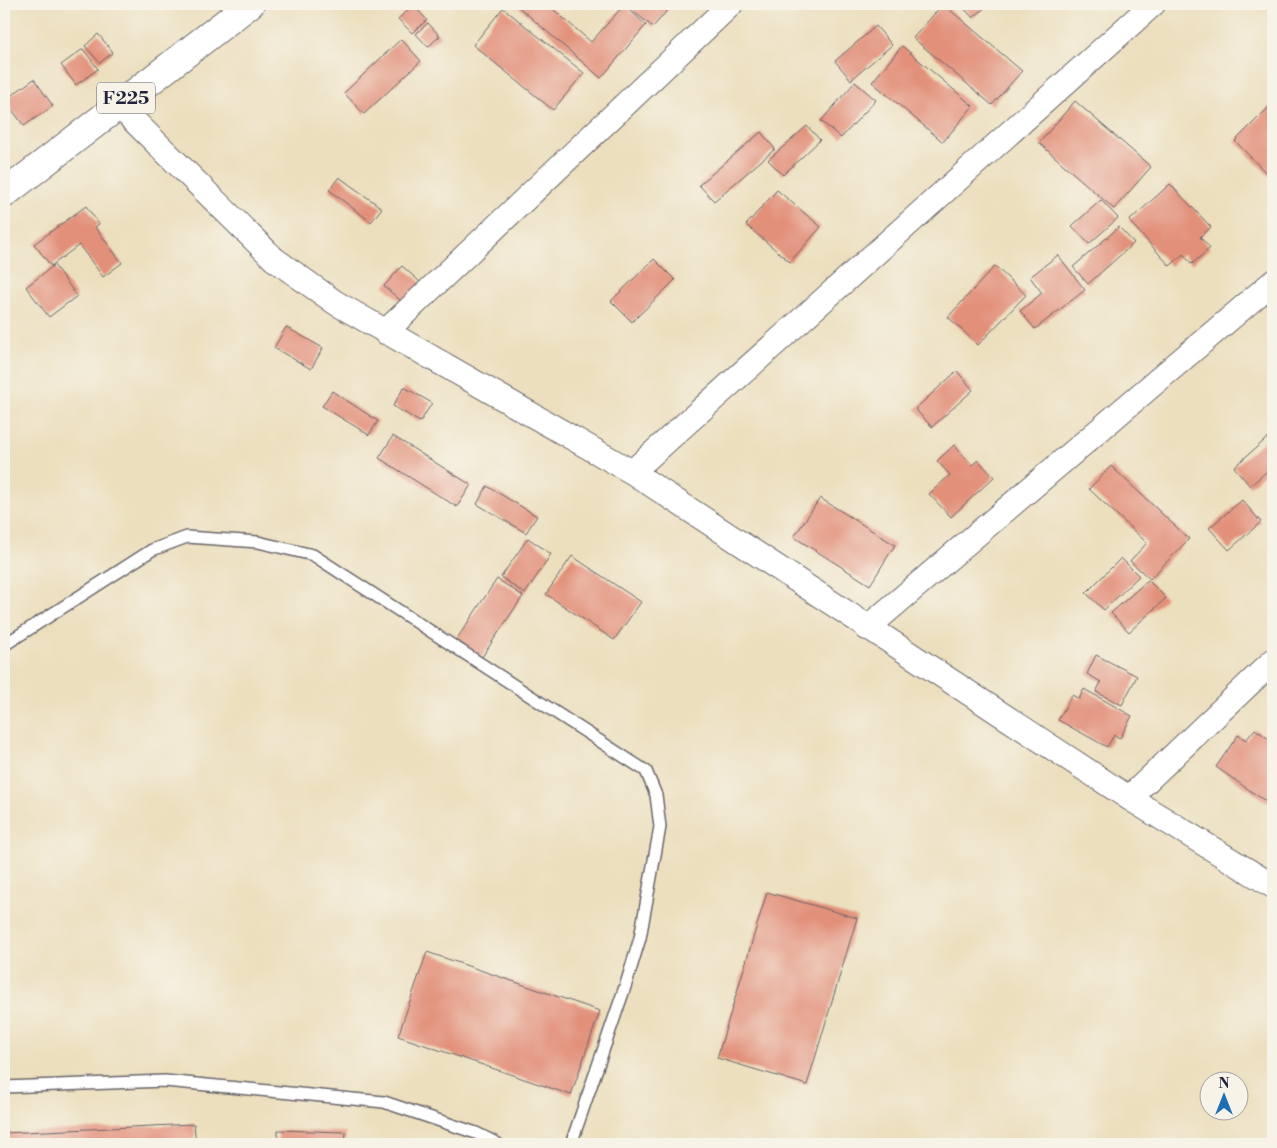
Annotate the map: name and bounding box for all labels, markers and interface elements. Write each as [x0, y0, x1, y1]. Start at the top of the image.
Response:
road number: F225 [97, 82, 155, 114]
north arrow [1200, 1070, 1250, 1120]
text: N [1218, 1075, 1230, 1093]

